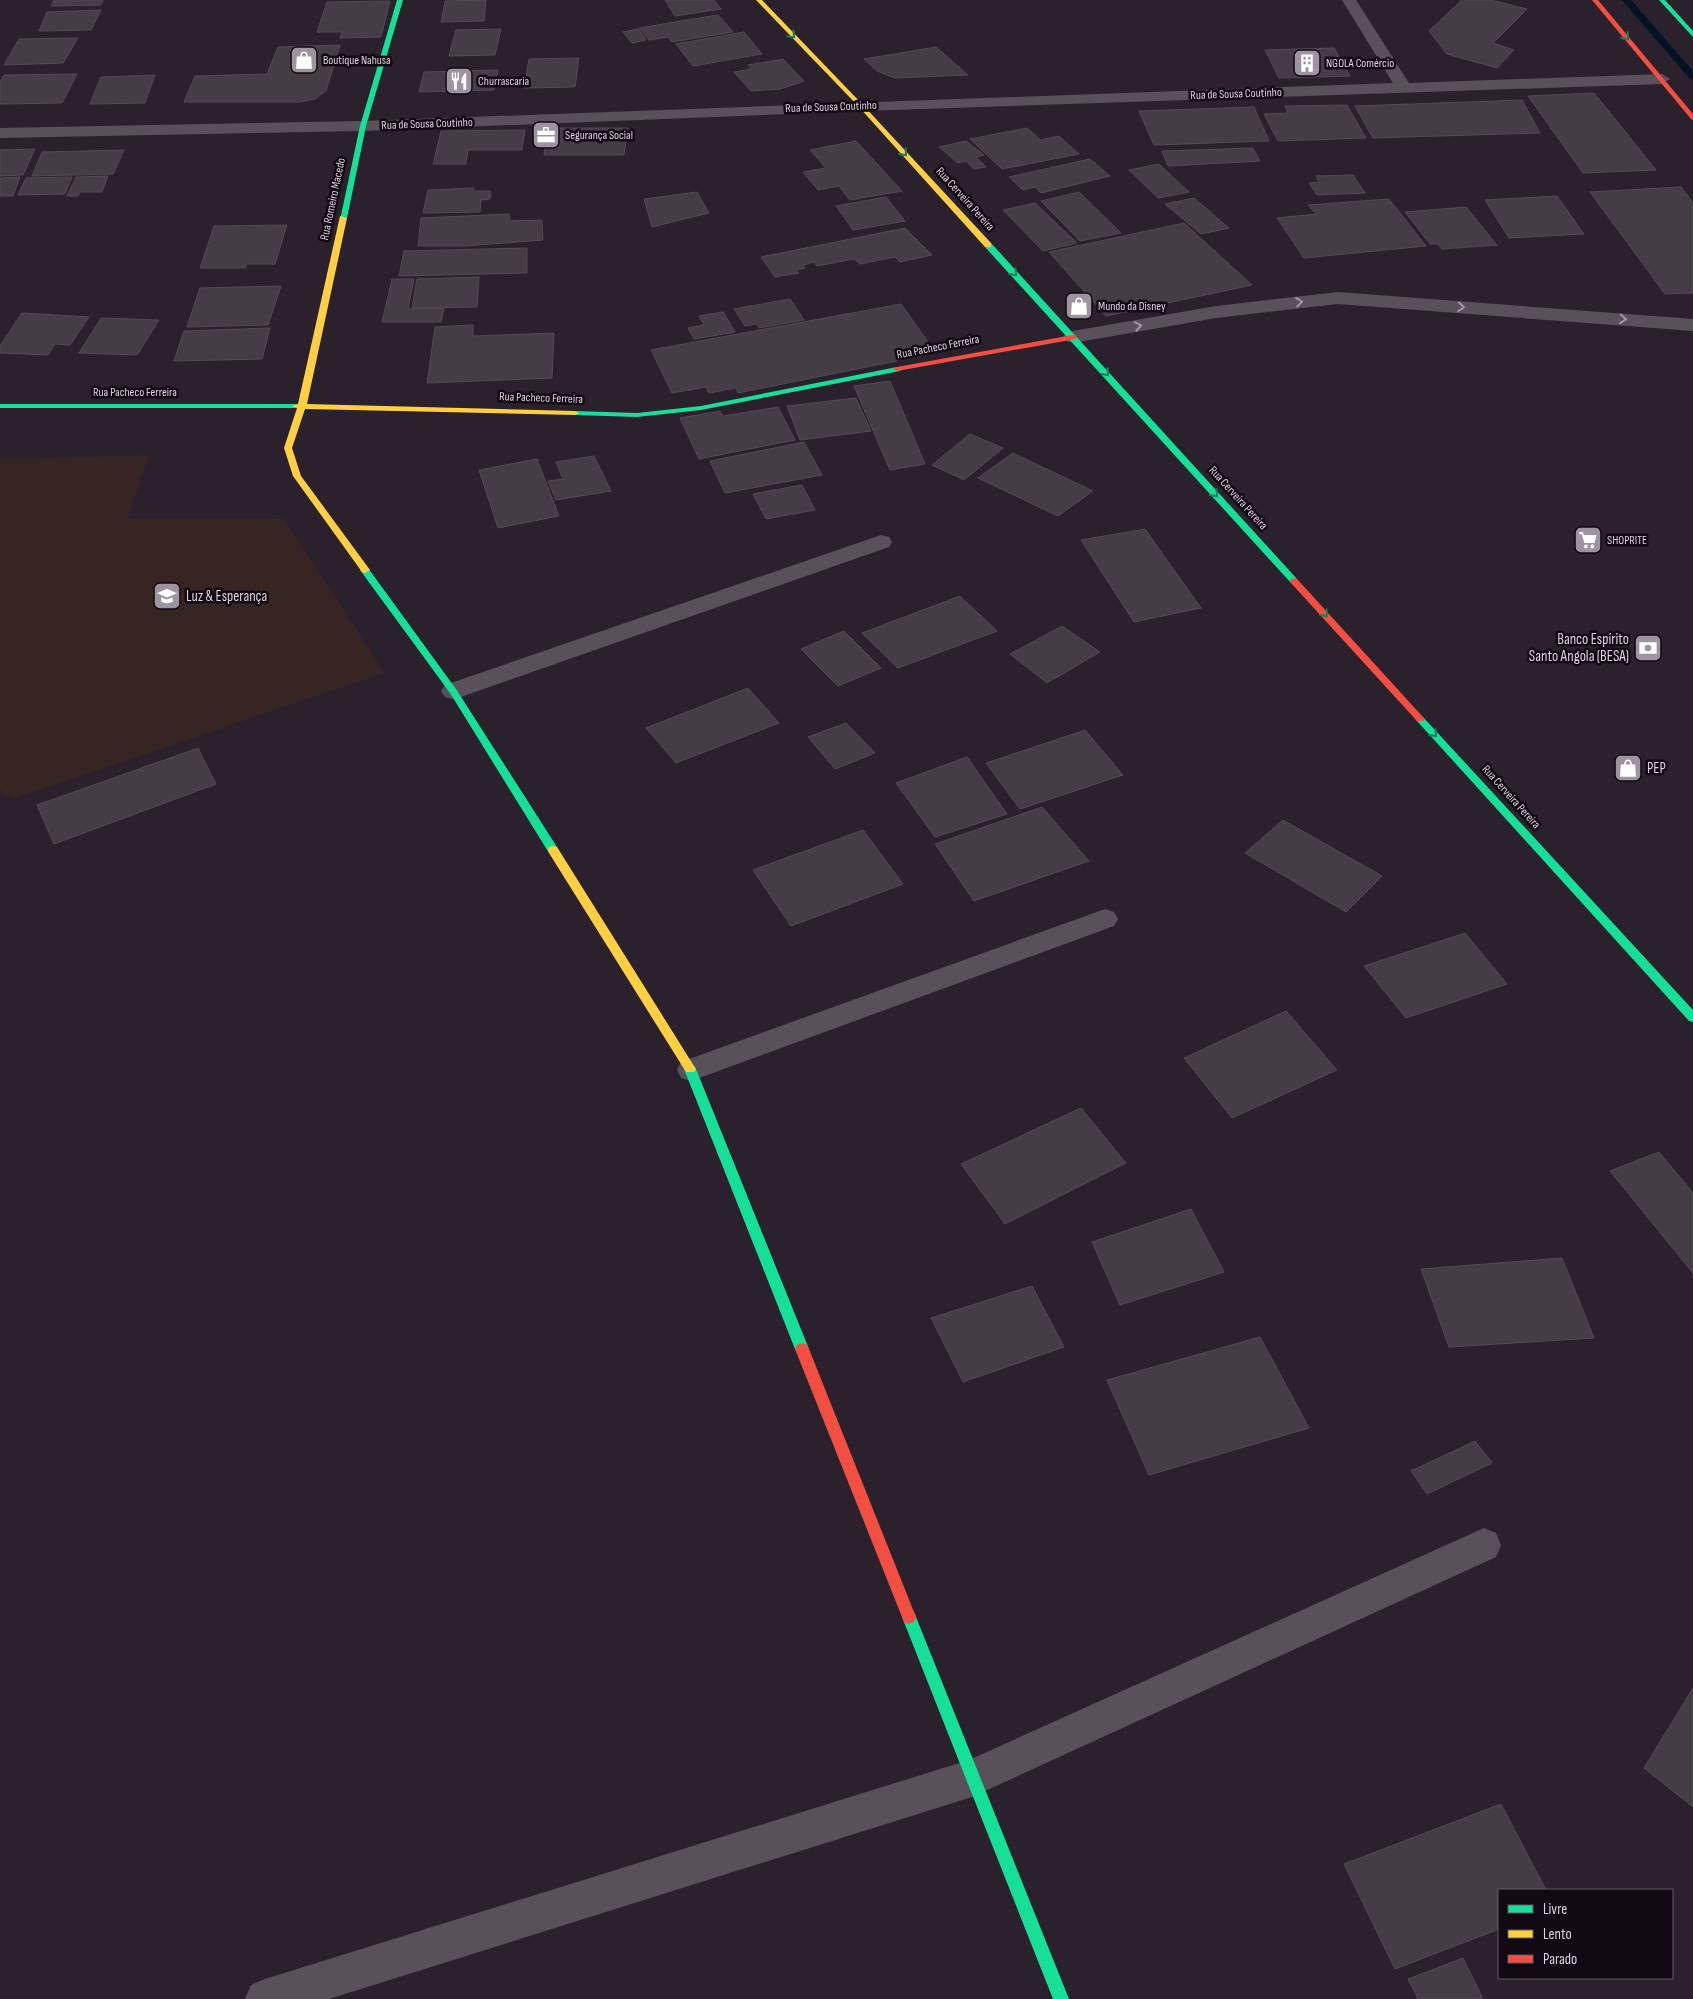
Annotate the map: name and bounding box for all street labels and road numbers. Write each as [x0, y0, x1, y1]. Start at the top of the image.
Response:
street label: Rua de Sousa Coutinho [1190, 85, 1282, 103]
street label: Rua de Sousa Coutinho [785, 98, 877, 116]
street label: Rua de Sousa Coutinho [381, 115, 473, 133]
street label: Rua Romeiro Macedo [317, 157, 349, 241]
street label: Rua Cerveira Pereira [932, 164, 998, 234]
street label: Rua Pacheco Ferreira [895, 332, 981, 362]
street label: Rua Pacheco Ferreira [93, 385, 177, 400]
street label: Rua Pacheco Ferreira [499, 389, 584, 407]
street label: Rua Cerveira Pereira [1205, 463, 1271, 533]
street label: Rua Cerveira Pereira [1478, 762, 1544, 832]

